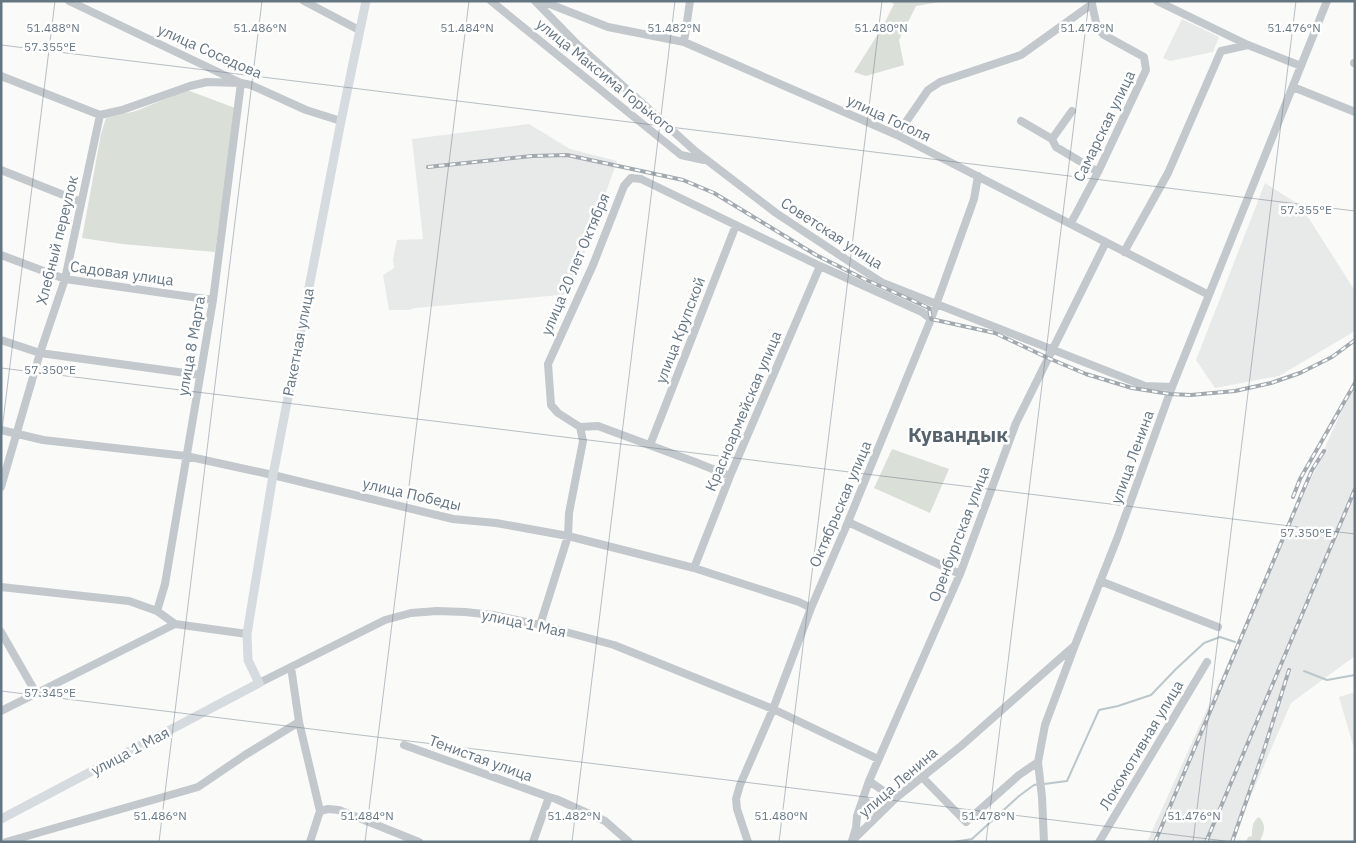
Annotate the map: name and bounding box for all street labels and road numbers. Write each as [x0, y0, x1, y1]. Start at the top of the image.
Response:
street label: улица Максима Горького [533, 14, 679, 138]
street label: улица Соседова [155, 20, 265, 82]
street label: Самарская улица [1069, 67, 1139, 185]
street label: улица Гоголя [844, 90, 934, 146]
street label: Хлебный переулок [32, 173, 82, 307]
street label: улица 20 лет Октября [536, 190, 614, 338]
street label: Советская улица [777, 193, 887, 273]
street label: Садовая улица [69, 256, 175, 290]
street label: улица Крупской [651, 274, 709, 386]
street label: Ракетная улица [278, 286, 318, 398]
street label: улица 8 Марта [173, 294, 209, 398]
street label: Красноармейская улица [701, 328, 785, 494]
street label: улица Ленина [1106, 408, 1158, 506]
street label: Октябрьская улица [805, 438, 875, 570]
street label: Оренбургская улица [924, 463, 994, 605]
street label: улица Победы [361, 473, 463, 515]
street label: улица 1 Мая [480, 605, 568, 641]
street label: Локомотивная улица [1095, 677, 1187, 813]
street label: улица 1 Мая [88, 722, 172, 780]
street label: Тенистая улица [426, 730, 536, 786]
street label: улица Ленина [855, 743, 941, 821]

